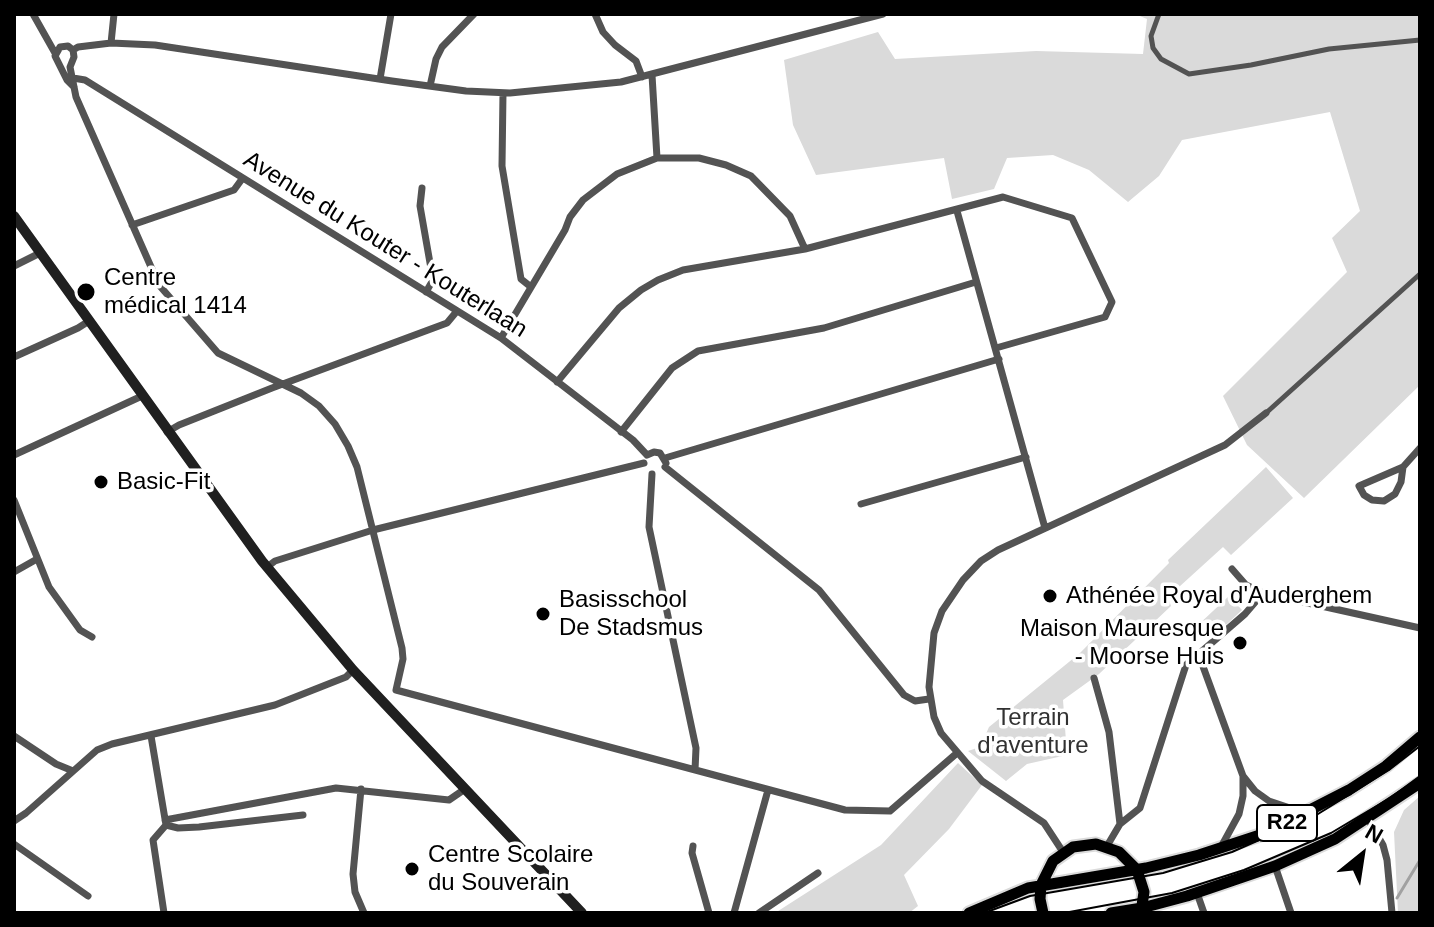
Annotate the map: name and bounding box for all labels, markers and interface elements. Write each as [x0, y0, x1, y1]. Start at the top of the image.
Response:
street label: Avenue du Kouter - Kouterlaan [238, 146, 532, 344]
place label: Centre médical 1414 [104, 264, 247, 320]
marker: Centre médical 1414 [75, 281, 97, 303]
place label: Basic-Fit [117, 468, 210, 496]
marker: Basic-Fit [92, 473, 110, 491]
place label: Athénée Royal d'Auderghem [1066, 582, 1372, 610]
place label: Basisschool De Stadsmus [559, 586, 703, 642]
marker: Athénée Royal d'Auderghem [1041, 587, 1059, 605]
marker: Basisschool De Stadsmus [534, 605, 552, 623]
place label: Maison Mauresque - Moorse Huis [1020, 615, 1224, 671]
marker: Maison Mauresque - Moorse Huis [1231, 634, 1249, 652]
park label: Terrain d'aventure [977, 704, 1089, 760]
road number: R22 [1257, 805, 1317, 841]
north arrow [1322, 815, 1402, 895]
text: N [1361, 819, 1387, 849]
place label: Centre Scolaire du Souverain [428, 841, 593, 897]
marker: Centre Scolaire du Souverain [403, 860, 421, 878]

